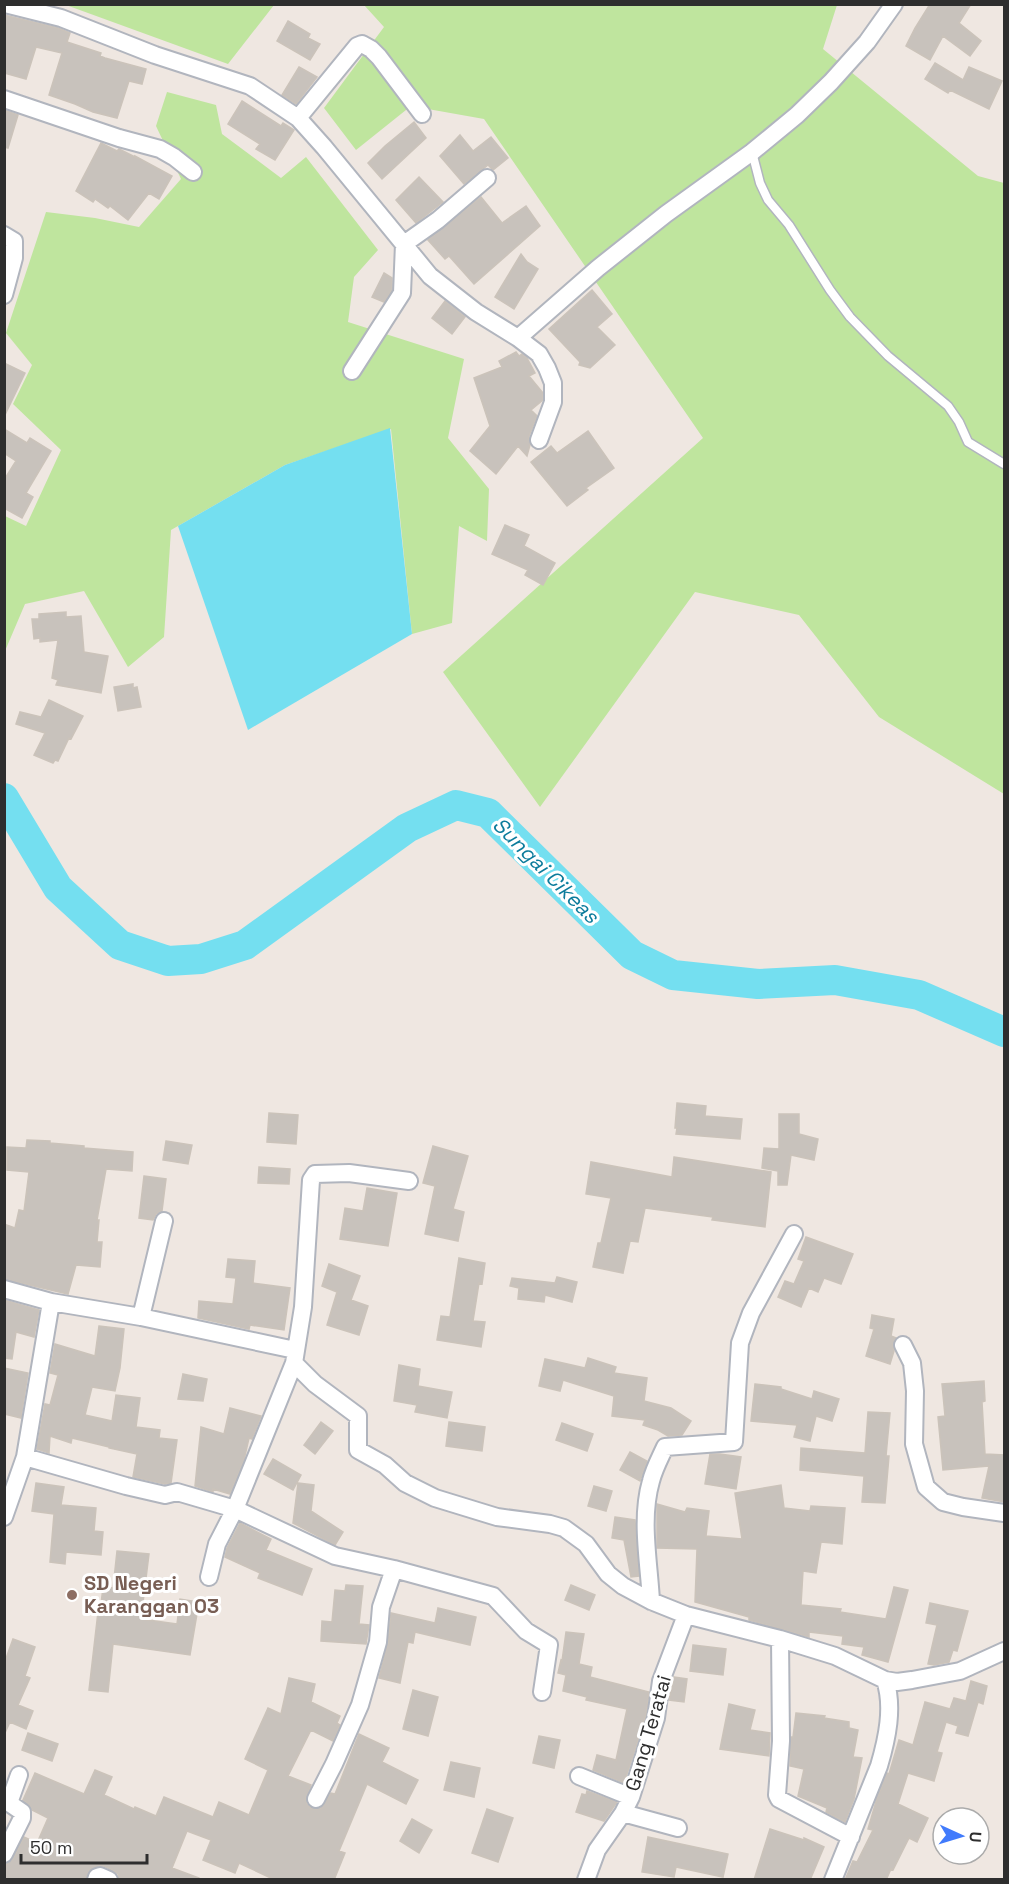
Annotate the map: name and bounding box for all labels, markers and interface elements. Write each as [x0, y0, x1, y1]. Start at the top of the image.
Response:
water label: Sungai Cikeas [487, 811, 606, 930]
place label: SD Negeri Karanggan 03 [84, 1570, 219, 1619]
marker: SD Negeri Karanggan 03 [65, 1588, 79, 1602]
street label: Gang Teratai [619, 1672, 677, 1794]
north arrow [931, 1806, 991, 1866]
scale bar [21, 1827, 147, 1865]
text: U [965, 1831, 986, 1843]
text: 50 m [30, 1836, 72, 1859]

